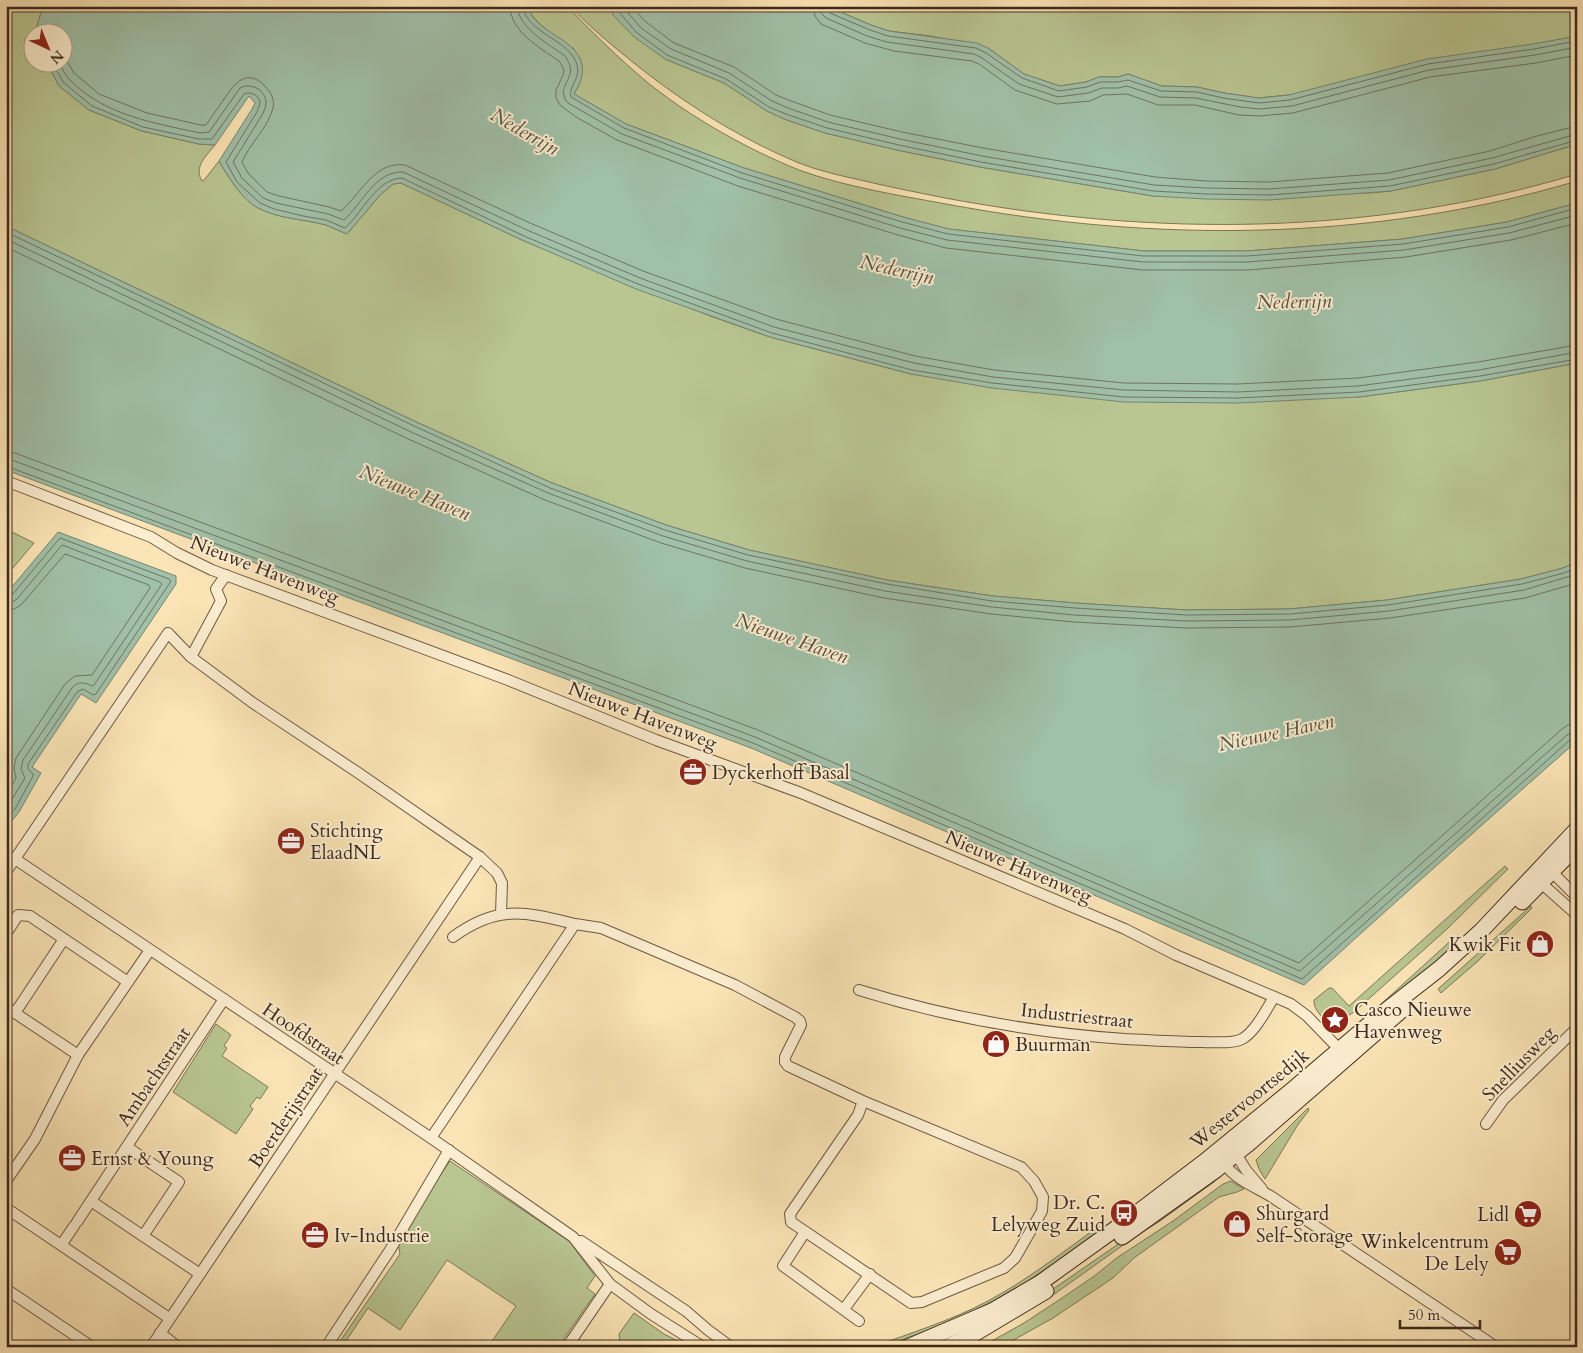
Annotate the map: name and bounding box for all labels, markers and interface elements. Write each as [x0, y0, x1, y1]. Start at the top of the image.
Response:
north arrow [22, 22, 72, 72]
text: N [46, 46, 68, 68]
water label: Nederrijn [486, 101, 564, 162]
water label: Nederrijn [857, 248, 937, 291]
water label: Nederrijn [1256, 287, 1332, 316]
water label: Nieuwe Haven [355, 458, 475, 527]
street label: Nieuwe Havenweg [187, 530, 343, 610]
water label: Nieuwe Haven [732, 607, 852, 670]
street label: Nieuwe Havenweg [565, 676, 721, 756]
water label: Nieuwe Haven [1216, 707, 1337, 758]
office icon: Dyckerhoff Basal [678, 757, 708, 787]
place label: Dyckerhoff Basal [712, 760, 850, 786]
place label: Stichting ElaadNL [310, 818, 383, 866]
street label: Nieuwe Havenweg [941, 824, 1096, 910]
office icon: Stichting ElaadNL [276, 826, 306, 856]
shop icon: Kwik Fit [1525, 929, 1555, 959]
place label: Kwik Fit [1449, 932, 1521, 958]
street label: Hoofdstraat [257, 997, 350, 1071]
street label: Industriestraat [1019, 997, 1134, 1035]
place label: Casco Nieuwe Havenweg [1354, 997, 1472, 1045]
place icon: Casco Nieuwe Havenweg [1320, 1005, 1350, 1035]
street label: Snelliusweg [1476, 1020, 1561, 1107]
street label: Ambachtstraat [111, 1022, 197, 1131]
shop icon: Buurman [981, 1029, 1011, 1059]
place label: Buurman [1015, 1032, 1091, 1058]
street label: Westervoortsedijk [1184, 1042, 1315, 1156]
street label: Boerderijstraat [242, 1062, 329, 1173]
office icon: Ernst & Young [57, 1143, 87, 1173]
place label: Ernst & Young [91, 1146, 214, 1172]
place label: Dr. C. Lelyweg Zuid [991, 1190, 1105, 1238]
bus stop icon: Dr. C. Lelyweg Zuid [1109, 1198, 1139, 1228]
supermarket icon: Lidl [1513, 1199, 1543, 1229]
place label: Shurgard Self-Storage [1256, 1201, 1353, 1249]
place label: Lidl [1477, 1202, 1509, 1228]
shop icon: Shurgard Self-Storage [1222, 1209, 1252, 1239]
office icon: Iv-Industrie [300, 1220, 330, 1250]
place label: Iv-Industrie [334, 1223, 430, 1249]
place label: Winkelcentrum De Lely [1360, 1229, 1490, 1277]
supermarket icon: Winkelcentrum De Lely [1493, 1237, 1523, 1267]
scale bar [1400, 1298, 1480, 1330]
text: 50 m [1408, 1305, 1440, 1325]

